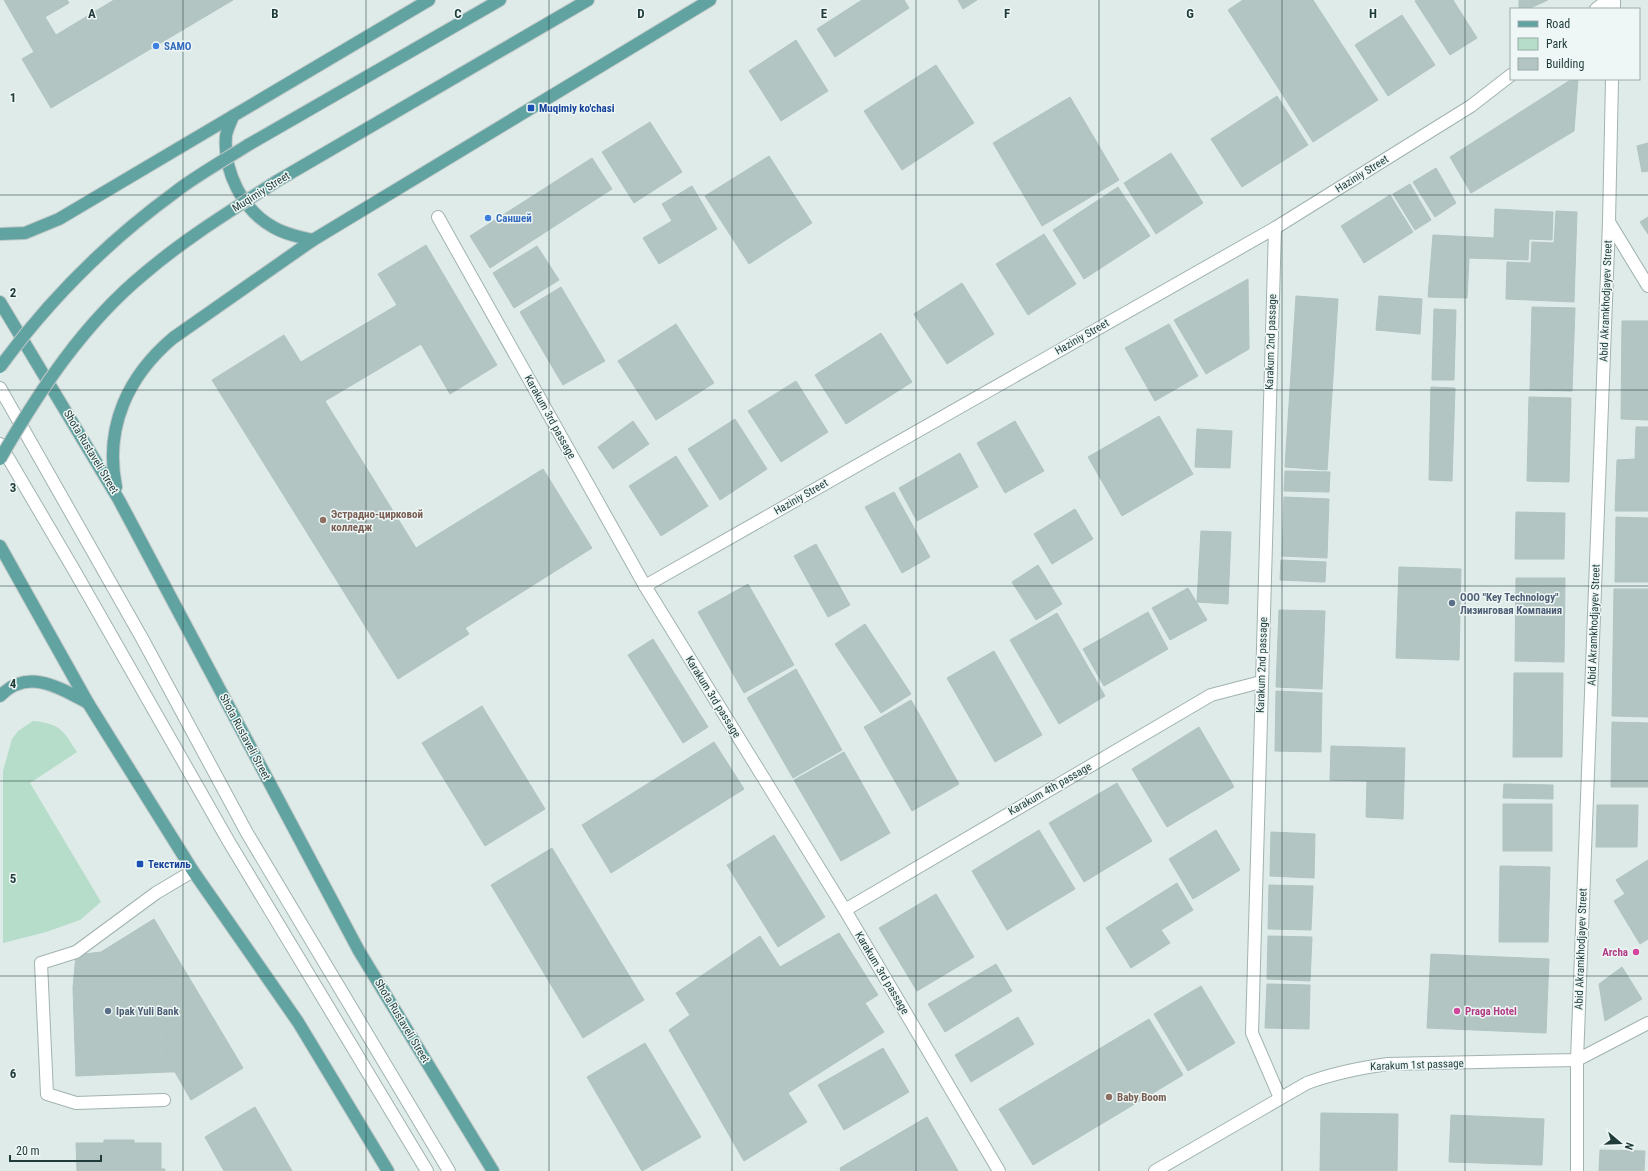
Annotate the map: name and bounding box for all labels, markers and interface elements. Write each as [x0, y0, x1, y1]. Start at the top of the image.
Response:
text: A [88, 6, 96, 21]
text: B [271, 6, 279, 21]
text: C [454, 6, 462, 21]
text: D [637, 6, 645, 21]
text: E [821, 6, 828, 21]
text: F [1004, 6, 1010, 21]
text: G [1186, 6, 1194, 21]
text: H [1369, 6, 1377, 21]
legend [1510, 8, 1640, 80]
text: Road [1546, 17, 1570, 31]
text: Park [1546, 37, 1568, 51]
place label: SAMO [164, 40, 192, 53]
marker: SAMO [151, 41, 161, 51]
text: Building [1546, 57, 1584, 71]
text: 1 [10, 90, 16, 105]
place label: Muqimiy ko'chasi [539, 102, 615, 115]
marker: Muqimiy ko'chasi [526, 103, 536, 113]
street label: Haziniy Street [1333, 153, 1391, 195]
street label: Muqimiy Street [230, 169, 292, 215]
place label: Саншей [496, 212, 532, 225]
marker: Саншей [483, 213, 493, 223]
street label: Abid Akramkhodjayev Street [1597, 240, 1615, 362]
text: 2 [10, 285, 17, 300]
street label: Karakum 2nd passage [1263, 294, 1279, 390]
street label: Haziniy Street [1053, 316, 1111, 358]
street label: Karakum 3rd passage [522, 373, 578, 461]
street label: Shota Rustaveli Street [61, 408, 121, 496]
street label: Haziniy Street [772, 476, 830, 518]
text: 3 [10, 480, 16, 495]
place label: Эстрадно-цирковой колледж [331, 508, 423, 534]
marker: Эстрадно-цирковой колледж [318, 515, 328, 525]
street label: Abid Akramkhodjayev Street [1585, 564, 1603, 686]
place label: OOO "Key Technology" Лизинговая Компания [1460, 591, 1562, 617]
marker: OOO "Key Technology" Лизинговая Компания [1447, 598, 1457, 608]
street label: Karakum 2nd passage [1254, 617, 1270, 713]
street label: Karakum 3rd passage [683, 654, 743, 740]
text: 4 [10, 676, 17, 691]
street label: Shota Rustaveli Street [217, 692, 273, 782]
street label: Karakum 4th passage [1006, 760, 1094, 818]
place label: Текстиль [148, 858, 191, 871]
marker: Текстиль [135, 859, 145, 869]
text: 5 [10, 871, 17, 886]
street label: Abid Akramkhodjayev Street [1572, 888, 1590, 1010]
street label: Karakum 3rd passage [852, 929, 912, 1017]
place label: Archa [1602, 946, 1628, 959]
marker: Archa [1631, 947, 1641, 957]
street label: Shota Rustaveli Street [372, 977, 432, 1065]
place label: Ipak Yuli Bank [116, 1005, 179, 1018]
place label: Praga Hotel [1465, 1005, 1517, 1018]
marker: Ipak Yuli Bank [103, 1006, 113, 1016]
marker: Praga Hotel [1452, 1006, 1462, 1016]
street label: Karakum 1st passage [1370, 1057, 1464, 1073]
text: 6 [10, 1066, 17, 1081]
place label: Baby Boom [1117, 1091, 1166, 1104]
marker: Baby Boom [1104, 1092, 1114, 1102]
north arrow [1600, 1123, 1640, 1163]
scale bar [10, 1137, 101, 1163]
text: N [1622, 1141, 1636, 1152]
text: 20 m [16, 1144, 40, 1158]

